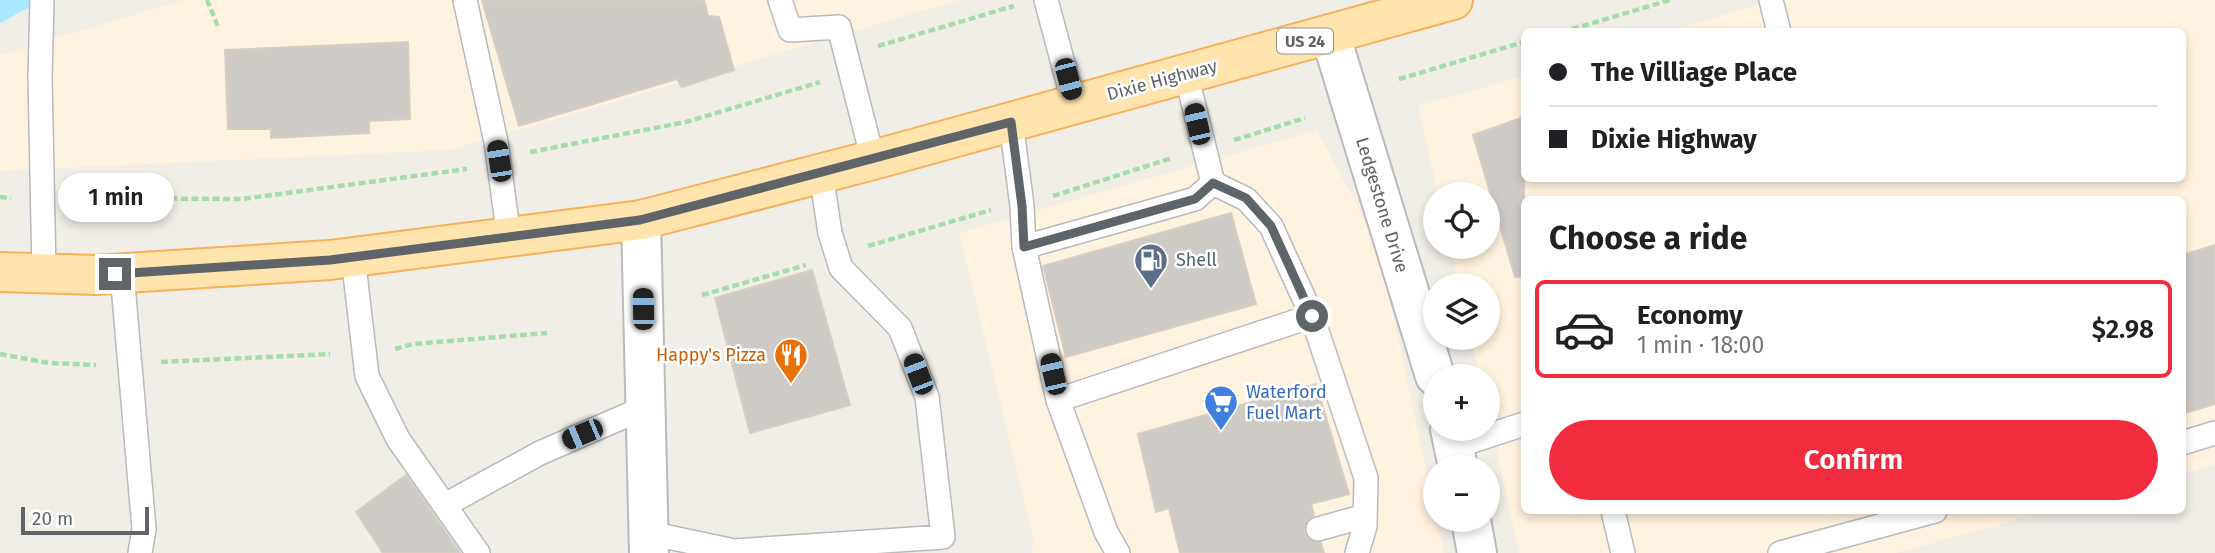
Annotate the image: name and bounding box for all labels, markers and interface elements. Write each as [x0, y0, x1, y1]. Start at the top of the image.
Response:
road number: US 24 [1277, 28, 1333, 54]
street label: Dixie Highway [1104, 55, 1220, 105]
car [1053, 56, 1084, 102]
text: The Villiage Place [1591, 57, 1797, 88]
car [1183, 101, 1212, 147]
text: Dixie Highway [1591, 124, 1757, 155]
street label: Ledgestone Drive [1351, 135, 1413, 275]
car [486, 139, 513, 183]
callout: 1 min [57, 173, 173, 222]
map controls [1423, 182, 1500, 532]
button: locate [1423, 182, 1500, 259]
text: 1 min [88, 183, 144, 211]
text: Choose a ride [1549, 219, 1747, 257]
fuel station icon: Shell [1132, 241, 1170, 290]
place label: Shell [1176, 249, 1217, 271]
route end [99, 258, 131, 290]
button: layers [1423, 273, 1500, 350]
car [633, 288, 654, 330]
icon: car [1553, 298, 1616, 361]
route start [1296, 300, 1328, 332]
text: Economy [1637, 300, 1743, 331]
text: $2.98 [2092, 314, 2154, 345]
text: 1 min · 18:00 [1637, 331, 1764, 359]
restaurant icon: Happy's Pizza [772, 336, 810, 385]
place label: Happy's Pizza [656, 344, 766, 366]
car [901, 351, 936, 397]
car [1039, 351, 1068, 397]
button: + [1423, 364, 1500, 441]
place label: Waterford Fuel Mart [1246, 381, 1327, 424]
supermarket icon: Waterford Fuel Mart [1202, 383, 1240, 432]
car [559, 416, 606, 452]
button: Confirm [1549, 420, 2158, 500]
button: − [1423, 455, 1500, 532]
scale bar [21, 504, 149, 536]
text: 20 m [32, 507, 73, 530]

